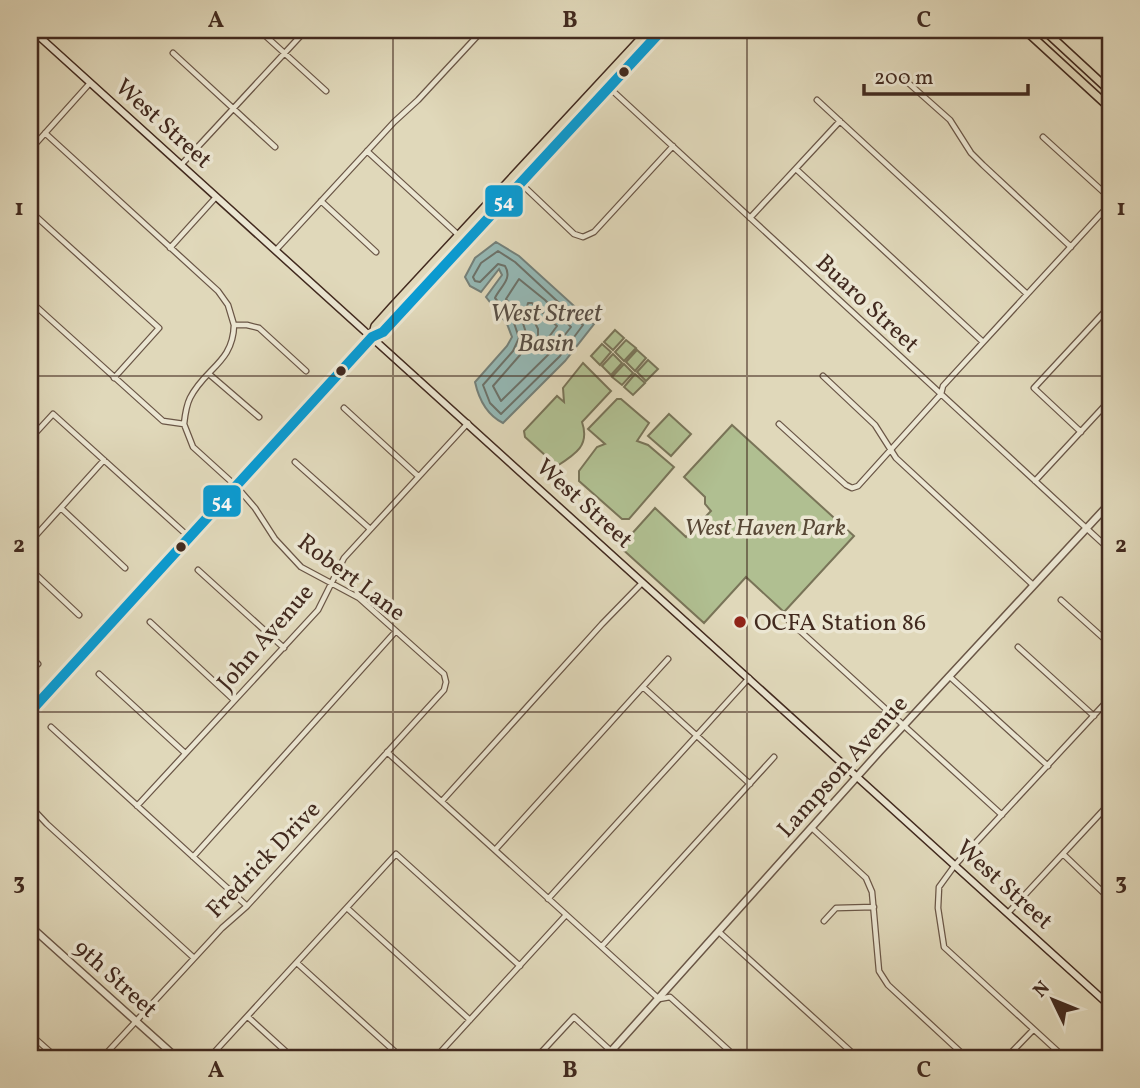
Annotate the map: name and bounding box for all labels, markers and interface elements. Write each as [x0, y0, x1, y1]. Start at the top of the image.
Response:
text: A [208, 5, 224, 37]
text: B [562, 5, 578, 37]
text: C [917, 5, 931, 37]
scale bar [864, 52, 1028, 96]
text: 200 m [874, 64, 934, 93]
unlabelled marker [617, 65, 631, 79]
street label: West Street [107, 72, 219, 177]
line badge: 54 [484, 184, 524, 218]
text: 54 [494, 190, 514, 216]
text: 1 [14, 193, 24, 225]
text: 1 [1116, 193, 1126, 225]
street label: Buaro Street [807, 247, 926, 362]
water label: West Street Basin [490, 296, 603, 362]
unlabelled marker [334, 364, 348, 378]
street label: West Street [528, 452, 640, 557]
line badge: 54 [202, 484, 242, 518]
text: 54 [212, 490, 232, 516]
park label: West Haven Park [684, 512, 846, 546]
street label: Robert Lane [290, 527, 412, 630]
text: 2 [13, 530, 25, 562]
text: 2 [1115, 530, 1127, 562]
unlabelled marker [174, 540, 188, 554]
street label: John Avenue [210, 577, 323, 699]
place label: OCFA Station 86 [754, 607, 926, 641]
marker: OCFA Station 86 [732, 614, 748, 630]
street label: Lampson Avenue [770, 689, 917, 846]
street label: Fredrick Drive [200, 794, 329, 927]
street label: West Street [948, 833, 1060, 938]
text: 3 [13, 867, 25, 899]
text: 3 [1115, 867, 1127, 899]
street label: 9th Street [65, 932, 164, 1027]
north arrow [1018, 965, 1088, 1036]
text: N [1028, 976, 1056, 1004]
text: A [208, 1055, 224, 1087]
text: B [562, 1055, 578, 1087]
text: C [917, 1055, 931, 1087]

